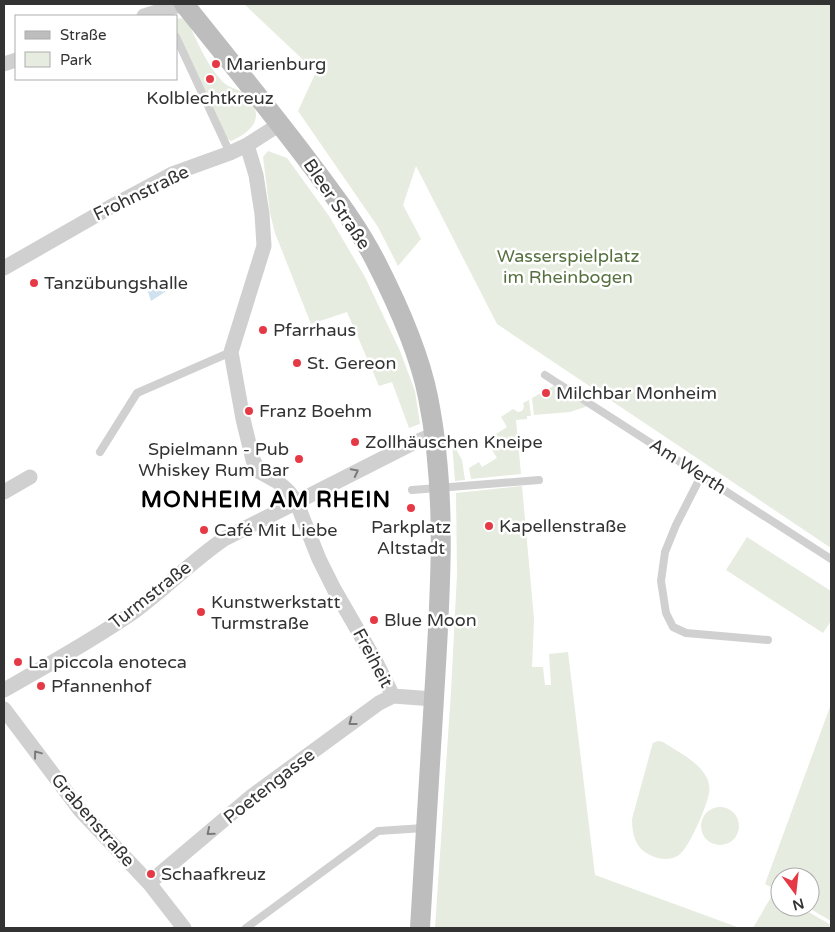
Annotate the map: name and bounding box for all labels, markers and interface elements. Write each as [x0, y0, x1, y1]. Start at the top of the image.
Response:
legend [15, 15, 178, 80]
text: Straße [60, 26, 106, 44]
text: Park [60, 51, 92, 69]
place label: Marienburg [226, 53, 326, 75]
marker: Marienburg [210, 58, 222, 70]
marker: Kolblechtkreuz [204, 73, 216, 85]
place label: Kolblechtkreuz [146, 87, 274, 109]
street label: Bleer Straße [299, 155, 375, 253]
street label: Frohnstraße [90, 160, 192, 226]
park label: Wasserspielplatz im Rheinbogen [497, 245, 639, 288]
place label: Tanzübungshalle [44, 272, 188, 294]
marker: Tanzübungshalle [28, 277, 40, 289]
place label: Pfarrhaus [273, 319, 356, 341]
marker: Pfarrhaus [257, 324, 269, 336]
place label: St. Gereon [307, 352, 396, 374]
marker: St. Gereon [291, 357, 303, 369]
place label: Milchbar Monheim [556, 382, 717, 404]
marker: Milchbar Monheim [540, 387, 552, 399]
place label: Franz Boehm [259, 400, 372, 422]
marker: Franz Boehm [243, 405, 255, 417]
place label: Zollhäuschen Kneipe [365, 431, 543, 453]
street label: Am Werth [646, 433, 730, 499]
marker: Zollhäuschen Kneipe [349, 436, 361, 448]
place label: Spielmann - Pub Whiskey Rum Bar [138, 438, 289, 481]
marker: Spielmann - Pub Whiskey Rum Bar [293, 453, 305, 465]
one-way arrow [350, 468, 359, 478]
district label: MONHEIM AM RHEIN [141, 487, 391, 513]
marker: Parkplatz Altstadt [405, 502, 417, 514]
place label: Kapellenstraße [499, 515, 626, 537]
place label: Parkplatz Altstadt [371, 516, 451, 559]
place label: Café Mit Liebe [214, 519, 337, 541]
marker: Kapellenstraße [483, 520, 495, 532]
marker: Café Mit Liebe [198, 524, 210, 536]
street label: Turmstraße [105, 556, 195, 634]
place label: Kunstwerkstatt Turmstraße [211, 591, 340, 634]
marker: Kunstwerkstatt Turmstraße [195, 606, 207, 618]
place label: Blue Moon [384, 609, 477, 631]
marker: Blue Moon [368, 614, 380, 626]
street label: Freiheit [348, 624, 398, 692]
place label: La piccola enoteca [28, 651, 187, 673]
marker: La piccola enoteca [12, 656, 24, 668]
place label: Pfannenhof [51, 675, 152, 697]
marker: Pfannenhof [35, 680, 47, 692]
one-way arrow [348, 716, 358, 725]
street label: Poetengasse [219, 744, 319, 828]
one-way arrow [34, 751, 42, 760]
street label: Grabenstraße [46, 769, 140, 871]
one-way arrow [206, 826, 215, 835]
place label: Schaafkreuz [161, 863, 266, 885]
north arrow [770, 867, 820, 917]
marker: Schaafkreuz [145, 868, 157, 880]
text: N [791, 894, 806, 914]

